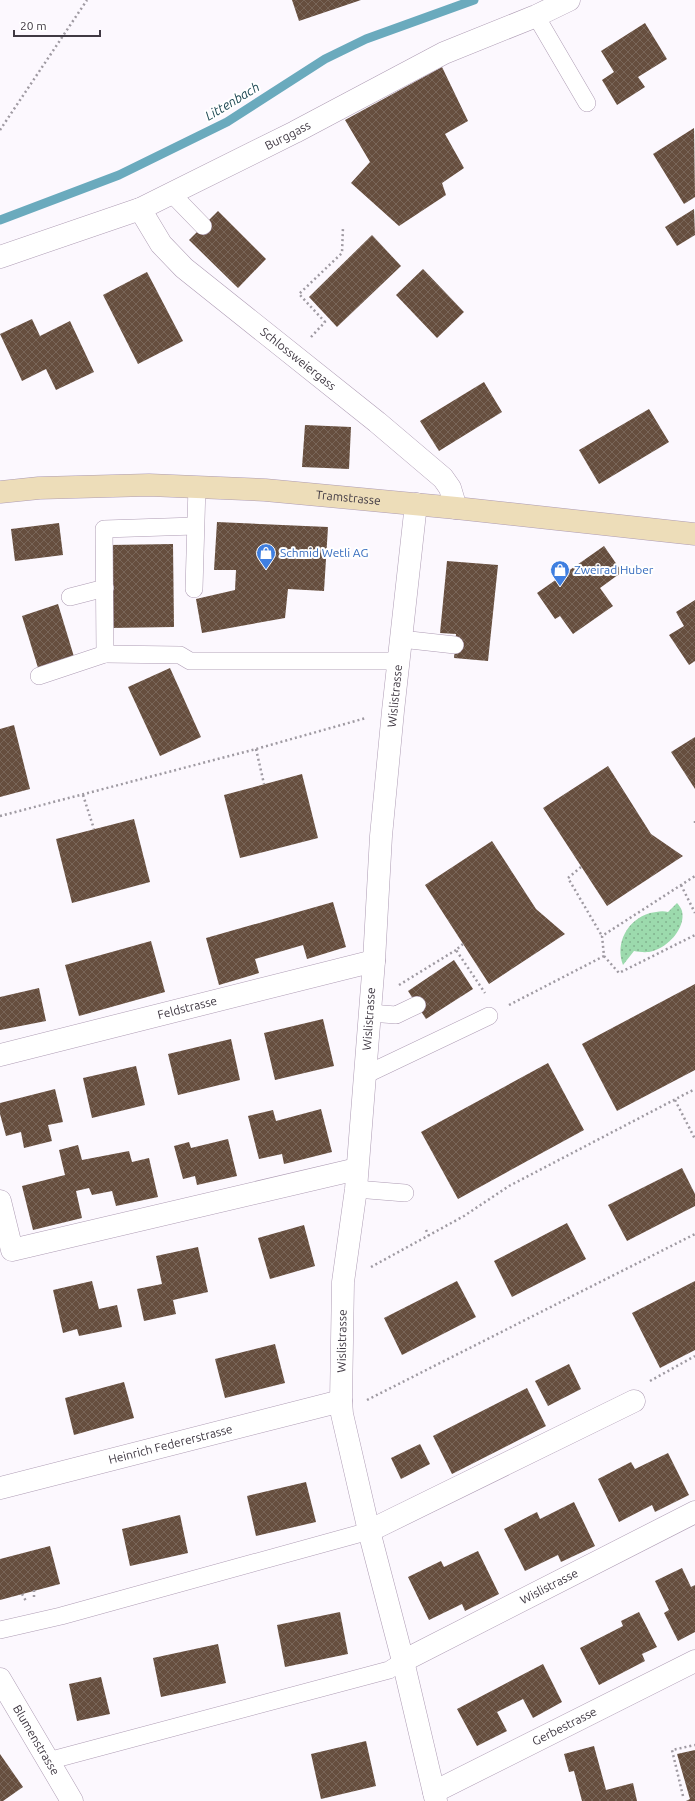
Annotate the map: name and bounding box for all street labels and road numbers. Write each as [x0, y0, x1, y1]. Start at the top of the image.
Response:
street label: Burggass [263, 118, 313, 152]
street label: Schlossweiergass [258, 325, 339, 393]
street label: Tramstrasse [315, 488, 381, 507]
street label: Wislistrasse [385, 664, 404, 728]
street label: Wislistrasse [360, 987, 377, 1051]
street label: Feldstrasse [156, 994, 218, 1021]
street label: Wislistrasse [334, 1309, 349, 1373]
street label: Heinrich Federerstrasse [107, 1422, 234, 1466]
street label: Wislistrasse [518, 1566, 580, 1606]
street label: Blumenstrasse [11, 1702, 62, 1777]
street label: Gerbestrasse [530, 1704, 599, 1748]

